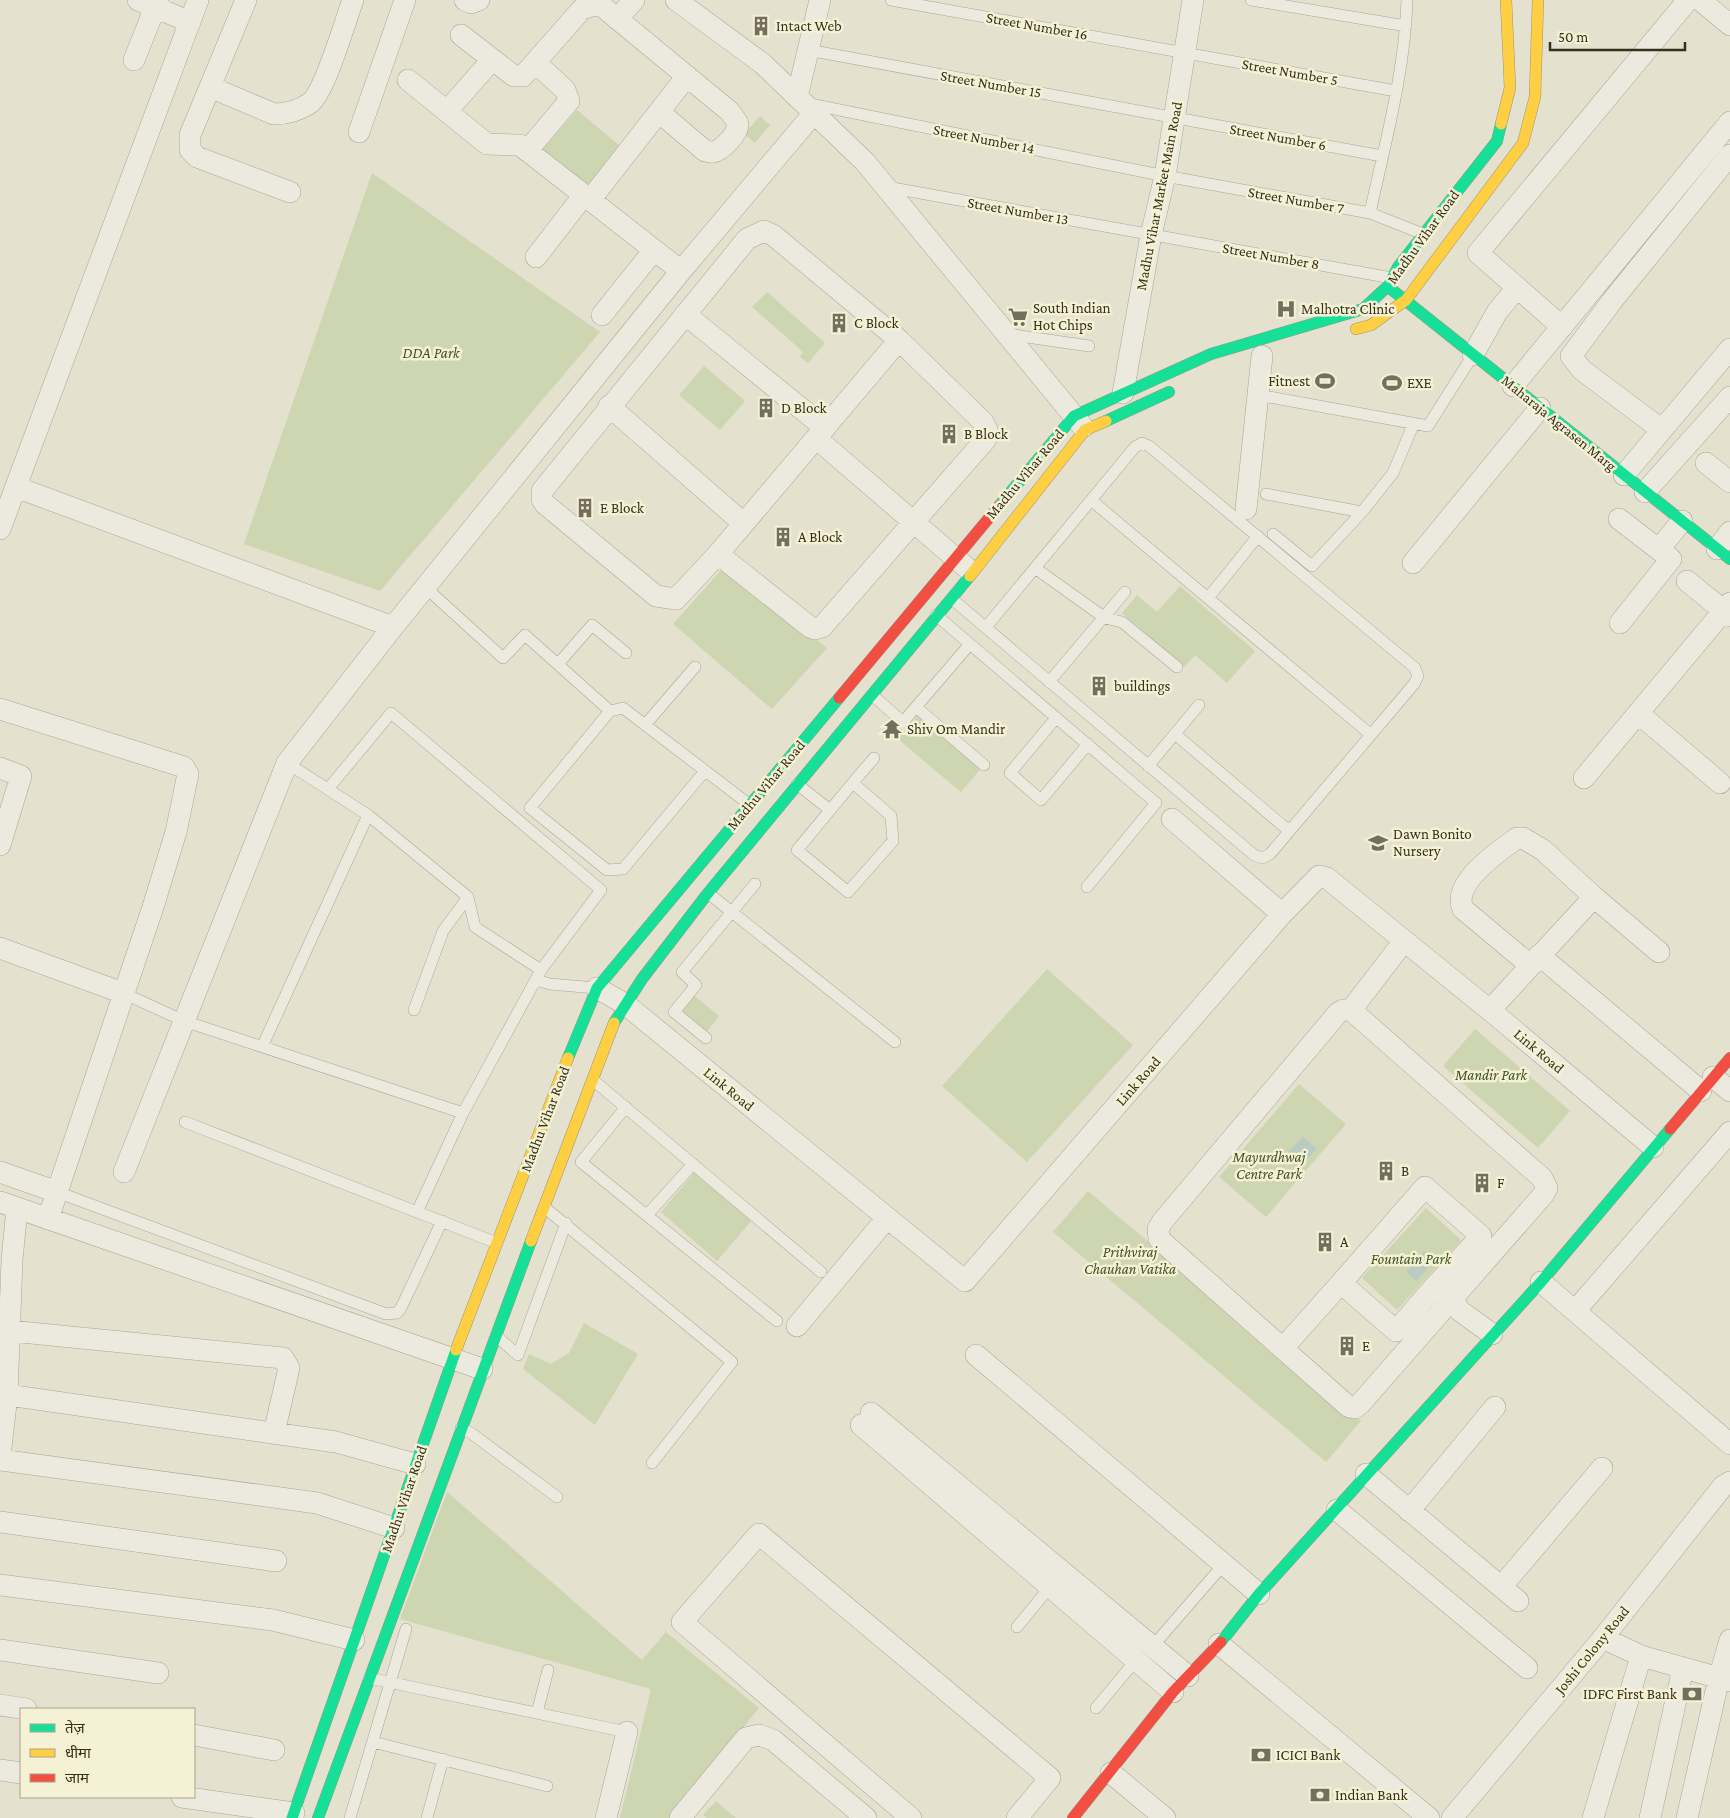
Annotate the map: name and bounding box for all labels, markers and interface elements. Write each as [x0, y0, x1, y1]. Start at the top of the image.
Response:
street label: Street Number 16 [985, 9, 1089, 43]
building icon: Intact Web [750, 15, 772, 37]
place label: Intact Web [776, 18, 842, 34]
scale bar [1550, 20, 1685, 52]
text: 50 m [1558, 29, 1588, 45]
street label: Street Number 5 [1241, 56, 1339, 88]
street label: Street Number 15 [939, 67, 1043, 101]
street label: Madhu Vihar Market Main Road [1133, 100, 1185, 292]
street label: Street Number 14 [932, 121, 1036, 157]
street label: Street Number 6 [1228, 121, 1328, 153]
street label: Street Number 7 [1247, 184, 1345, 216]
street label: Madhu Vihar Road [1384, 187, 1462, 287]
street label: Street Number 13 [966, 194, 1070, 228]
street label: Street Number 8 [1221, 240, 1321, 272]
hospital icon: Malhotra Clinic [1275, 298, 1297, 320]
place label: South Indian Hot Chips [1033, 300, 1111, 334]
place label: Malhotra Clinic [1301, 301, 1395, 317]
supermarket icon: South Indian Hot Chips [1007, 306, 1029, 328]
building icon: C Block [828, 312, 850, 334]
place label: C Block [854, 315, 899, 331]
park label: DDA Park [402, 345, 461, 361]
sports icon: Fitnest [1314, 370, 1336, 392]
sports icon: EXE [1381, 372, 1403, 394]
street label: Maharaja Agrasen Marg [1498, 372, 1619, 475]
place label: Fitnest [1268, 373, 1311, 389]
place label: EXE [1407, 375, 1432, 391]
building icon: D Block [755, 397, 777, 419]
place label: D Block [781, 400, 828, 416]
building icon: B Block [938, 423, 960, 445]
place label: B Block [964, 426, 1009, 442]
street label: Madhu Vihar Road [983, 426, 1067, 522]
building icon: E Block [574, 497, 596, 519]
place label: E Block [600, 500, 645, 516]
building icon: A Block [772, 526, 794, 548]
place label: A Block [798, 529, 843, 545]
building icon: buildings [1088, 675, 1110, 697]
place label: buildings [1114, 678, 1171, 695]
temple icon: Shiv Om Mandir [881, 718, 903, 740]
place label: Shiv Om Mandir [907, 721, 1006, 737]
street label: Madhu Vihar Road [724, 737, 808, 833]
place label: Dawn Bonito Nursery [1393, 826, 1472, 860]
school or university icon: Dawn Bonito Nursery [1367, 832, 1389, 854]
street label: Link Road [1511, 1026, 1567, 1076]
street label: Link Road [1112, 1053, 1164, 1109]
street label: Madhu Vihar Road [517, 1064, 573, 1174]
street label: Link Road [701, 1064, 757, 1114]
park label: Mandir Park [1454, 1067, 1529, 1083]
park label: Mayurdhwaj Centre Park [1232, 1149, 1306, 1182]
building icon: B [1375, 1160, 1397, 1182]
place label: B [1401, 1163, 1409, 1179]
building icon: F [1471, 1172, 1493, 1194]
place label: F [1497, 1175, 1505, 1191]
building icon: A [1314, 1231, 1336, 1253]
place label: A [1340, 1234, 1349, 1250]
park label: Prithviraj Chauhan Vatika [1084, 1244, 1176, 1277]
park label: Fountain Park [1371, 1251, 1453, 1267]
building icon: E [1336, 1335, 1358, 1357]
place label: E [1362, 1338, 1370, 1354]
street label: Madhu Vihar Road [378, 1443, 430, 1555]
street label: Joshi Colony Road [1550, 1603, 1633, 1699]
bank icon: IDFC First Bank [1681, 1683, 1703, 1705]
place label: IDFC First Bank [1583, 1686, 1678, 1702]
legend [20, 1708, 195, 1798]
text: तेज़ [65, 1719, 86, 1736]
bank icon: ICICI Bank [1250, 1744, 1272, 1766]
text: धीमा [65, 1745, 92, 1761]
place label: ICICI Bank [1276, 1747, 1341, 1763]
text: जाम [65, 1770, 90, 1786]
bank icon: Indian Bank [1309, 1784, 1331, 1806]
place label: Indian Bank [1335, 1787, 1408, 1803]

